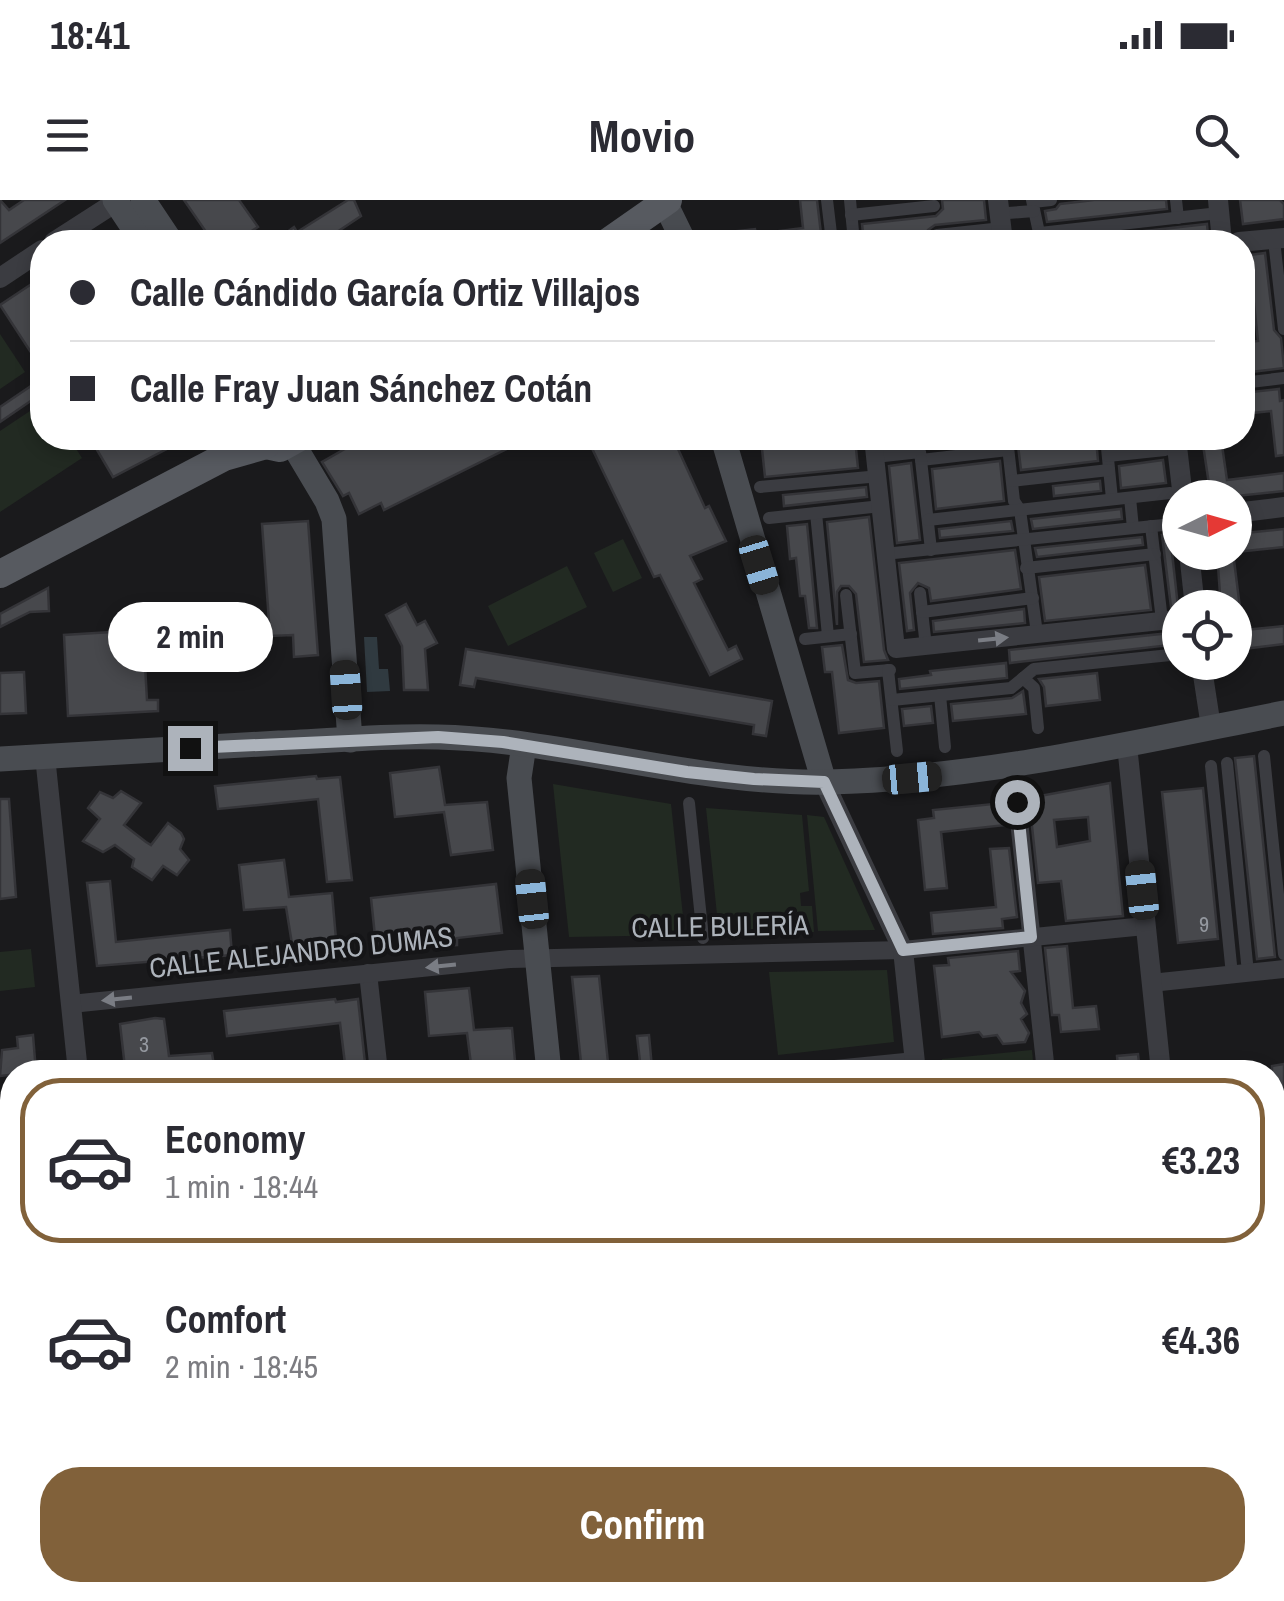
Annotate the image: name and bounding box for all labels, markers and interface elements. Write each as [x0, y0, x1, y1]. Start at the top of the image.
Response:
text: 18:41 [50, 10, 130, 61]
text: Movio [589, 105, 695, 166]
icon: menu [40, 108, 95, 163]
icon: search [1189, 108, 1244, 163]
text: Calle Cándido García Ortiz Villajos [130, 267, 640, 318]
text: Calle Fray Juan Sánchez Cotán [130, 363, 592, 414]
north arrow [1162, 480, 1252, 570]
map controls [1162, 480, 1252, 680]
car [736, 532, 782, 598]
button: locate [1162, 590, 1252, 680]
callout: 2 min [108, 603, 272, 673]
text: 2 min [156, 615, 225, 658]
one-way arrow [978, 631, 1009, 647]
car [329, 659, 363, 721]
route end [168, 726, 213, 771]
car [881, 760, 943, 796]
route start [995, 780, 1040, 825]
car [1124, 859, 1160, 921]
car [514, 868, 550, 930]
street label: CALLE BULERÍA [631, 905, 810, 947]
house number: 9 [1199, 909, 1209, 939]
street label: CALLE ALEJANDRO DUMAS [147, 917, 455, 987]
one-way arrow [424, 958, 456, 974]
one-way arrow [101, 991, 133, 1007]
house number: 3 [139, 1029, 149, 1059]
text: Economy [165, 1114, 305, 1165]
icon: car [45, 1116, 135, 1206]
text: €3.23 [1162, 1135, 1240, 1186]
text: 1 min · 18:44 [165, 1165, 318, 1208]
text: Comfort [165, 1294, 286, 1345]
icon: car [45, 1296, 135, 1386]
text: €4.36 [1162, 1315, 1240, 1366]
text: 2 min · 18:45 [165, 1345, 318, 1388]
button: Confirm [40, 1467, 1245, 1582]

